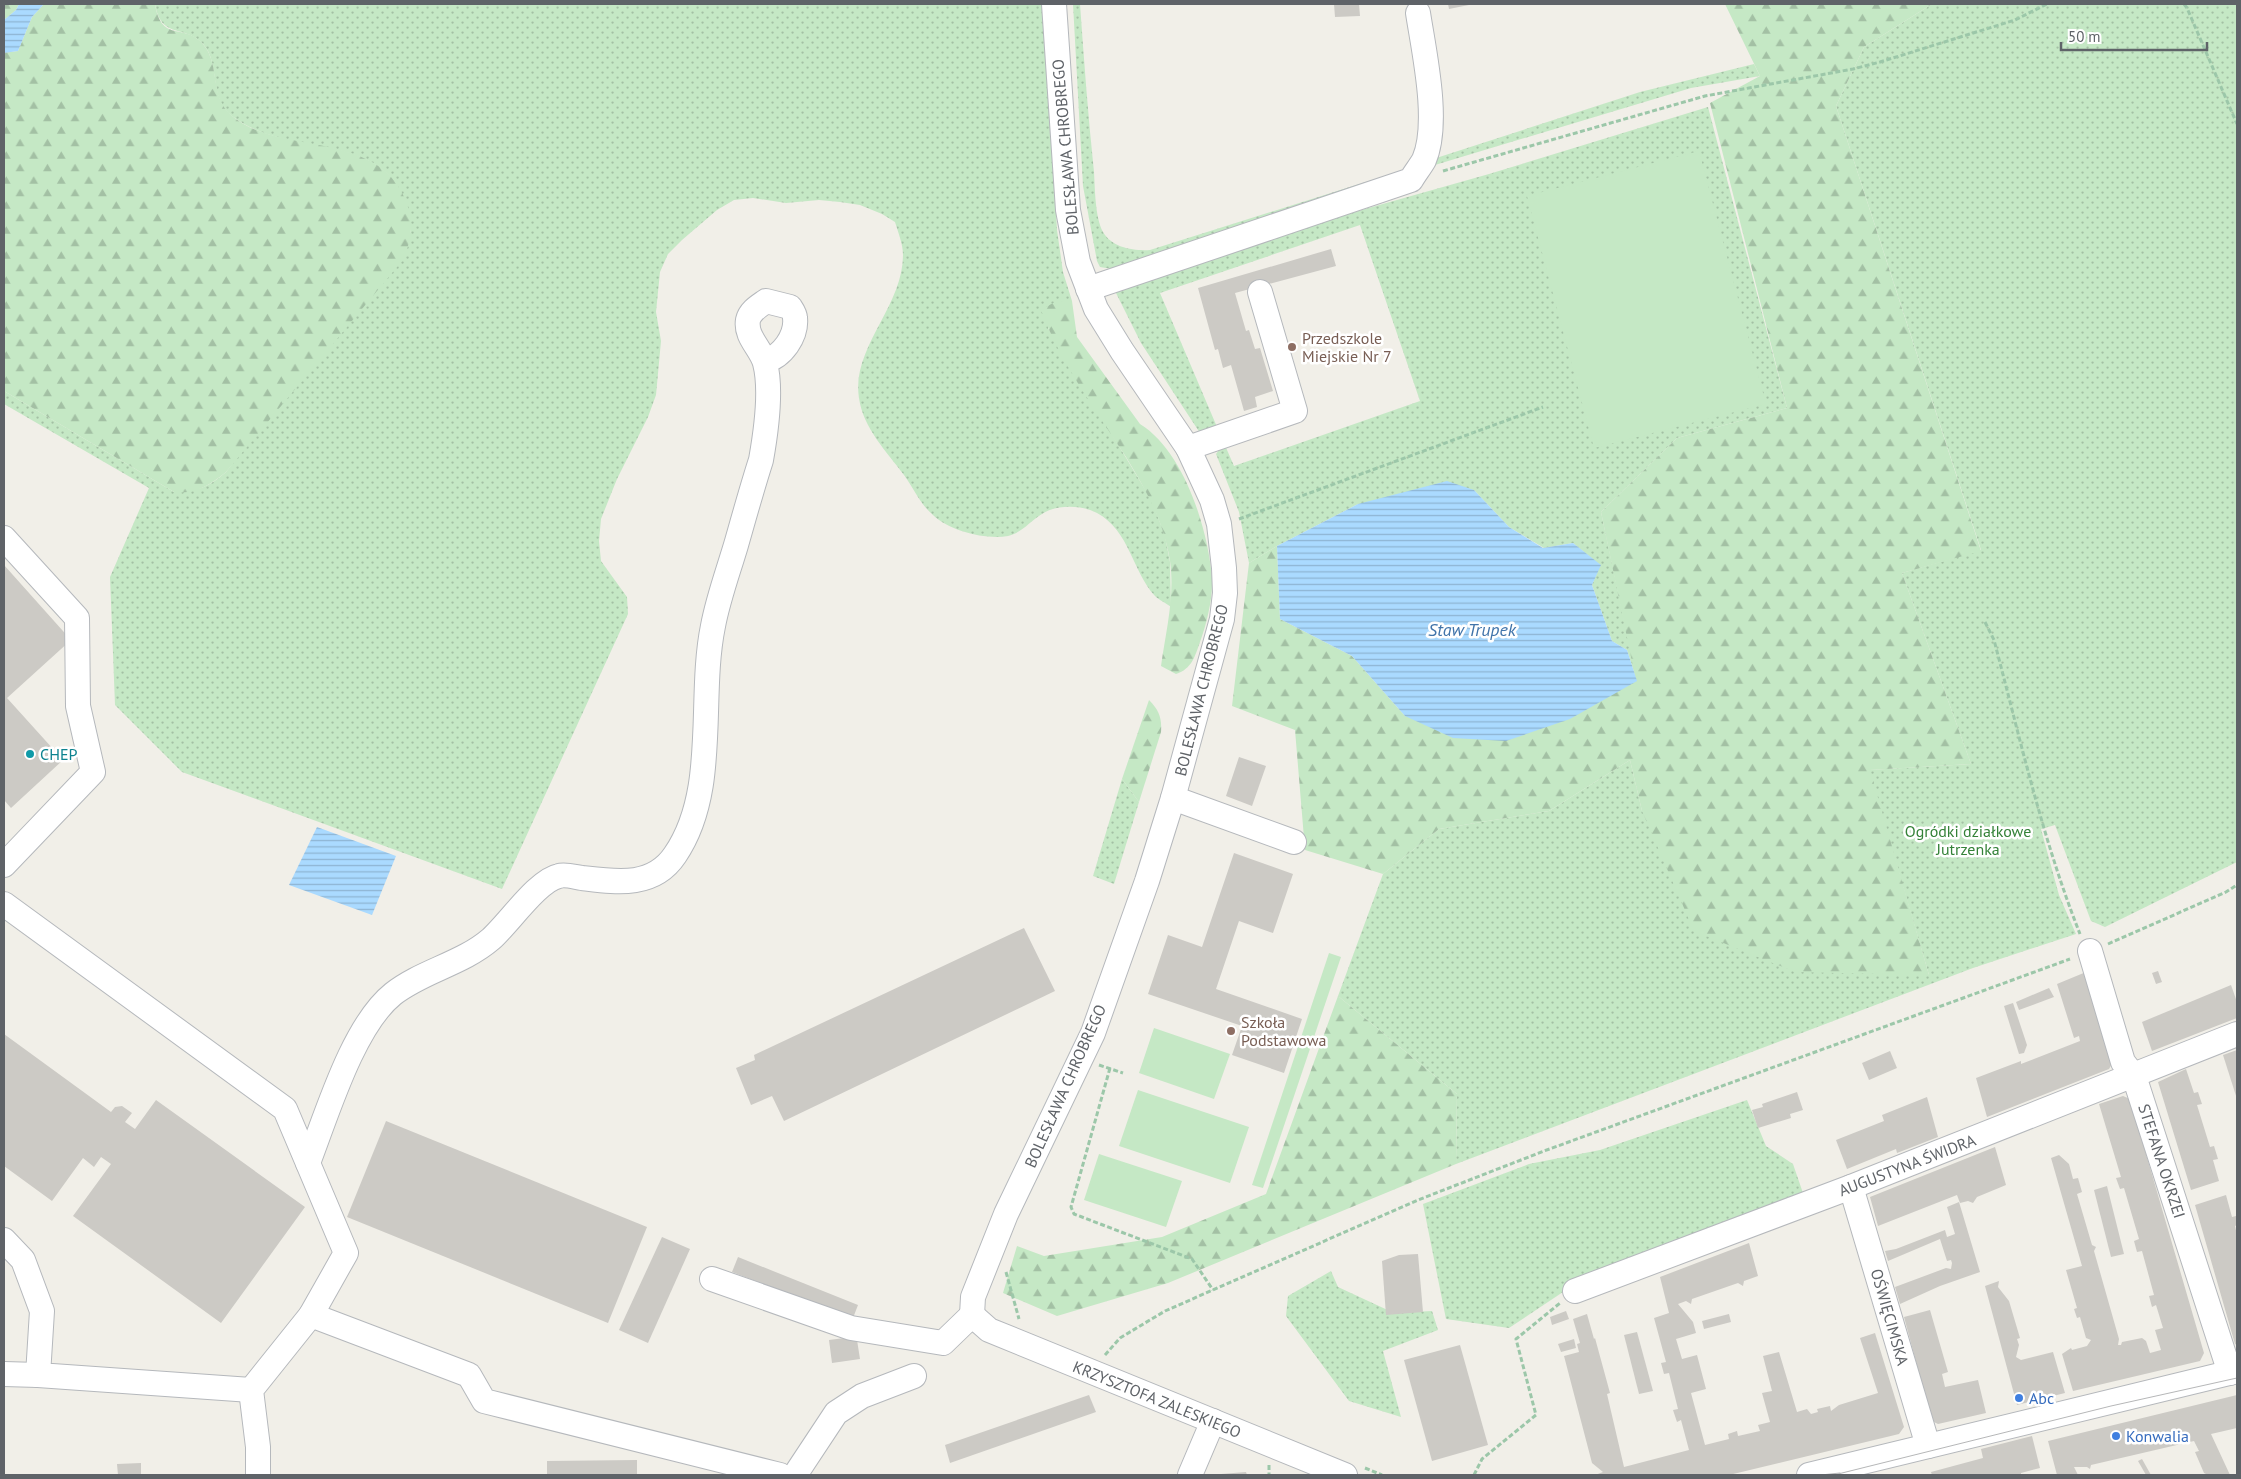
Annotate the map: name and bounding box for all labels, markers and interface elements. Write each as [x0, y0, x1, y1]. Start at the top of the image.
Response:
scale bar [2061, 20, 2207, 52]
text: 50 m [2068, 27, 2101, 46]
street label: BOLESŁAWA CHROBREGO [1047, 58, 1083, 236]
place label: Przedszkole Miejskie Nr 7 [1302, 328, 1392, 366]
marker: Przedszkole Miejskie Nr 7 [1286, 341, 1298, 353]
street label: BOLESŁAWA CHROBREGO [1170, 602, 1232, 778]
water label: Staw Trupek [1428, 618, 1517, 641]
place label: CHEP [40, 744, 77, 764]
marker: CHEP [24, 748, 36, 760]
park label: Ogródki działkowe Jutrzenka [1905, 821, 2031, 859]
street label: BOLESŁAWA CHROBREGO [1020, 1001, 1110, 1171]
place label: Szkoła Podstawowa [1241, 1012, 1326, 1050]
marker: Szkoła Podstawowa [1225, 1025, 1237, 1037]
street label: STEFANA OKRZEI [2134, 1101, 2190, 1221]
street label: AUGUSTYNA ŚWIDRA [1836, 1129, 1979, 1200]
street label: OŚWIĘCIMSKA [1867, 1266, 1914, 1368]
street label: KRZYSZTOFA ZALESKIEGO [1070, 1356, 1244, 1442]
place label: Abc [2029, 1388, 2054, 1408]
marker: Abc [2013, 1392, 2025, 1404]
place label: Konwalia [2126, 1426, 2189, 1446]
marker: Konwalia [2110, 1430, 2122, 1442]

